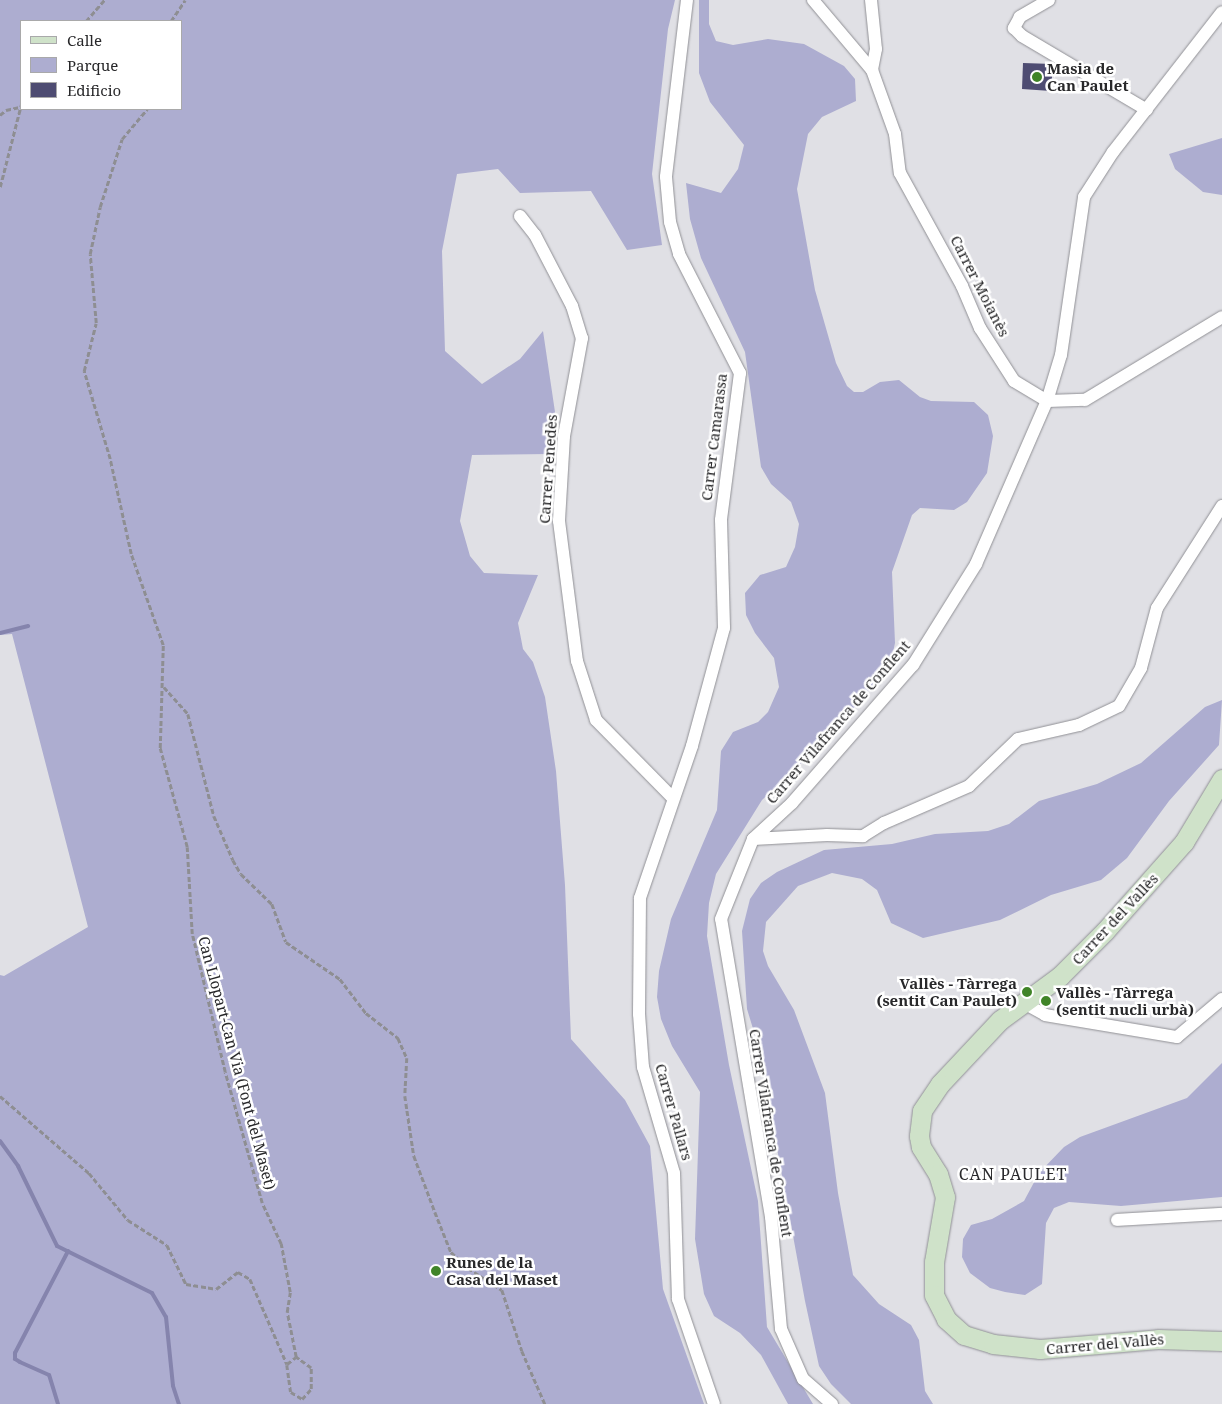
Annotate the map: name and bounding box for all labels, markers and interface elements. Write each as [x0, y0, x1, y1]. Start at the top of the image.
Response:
legend [20, 20, 182, 110]
text: Calle [67, 30, 102, 50]
text: Parque [67, 55, 118, 75]
place label: Masia de Can Paulet [1047, 59, 1128, 94]
marker: Masia de Can Paulet [1031, 71, 1043, 83]
text: Edificio [67, 80, 121, 100]
street label: Carrer Moianès [947, 232, 1013, 340]
street label: Carrer Camarassa [697, 372, 731, 502]
street label: Carrer Penedès [535, 414, 561, 524]
street label: Carrer Vilafranca de Conflent [762, 637, 914, 807]
street label: Carrer del Vallès [1068, 870, 1162, 968]
street label: Can Llopart-Can Via (Font del Maset) [194, 934, 280, 1192]
place label: Vallès - Tàrrega (sentit Can Paulet) [876, 974, 1017, 1009]
place label: Vallès - Tàrrega (sentit nucli urbà) [1056, 983, 1194, 1018]
marker: Vallès - Tàrrega (sentit Can Paulet) [1021, 986, 1033, 998]
marker: Vallès - Tàrrega (sentit nucli urbà) [1040, 995, 1052, 1007]
street label: Carrer Vilafranca de Conflent [746, 1028, 796, 1238]
street label: Carrer Pallars [652, 1062, 696, 1162]
district label: CAN PAULET [957, 1164, 1069, 1184]
place label: Runes de la Casa del Maset [446, 1253, 558, 1288]
marker: Runes de la Casa del Maset [430, 1265, 442, 1277]
street label: Carrer del Vallès [1045, 1330, 1165, 1358]

